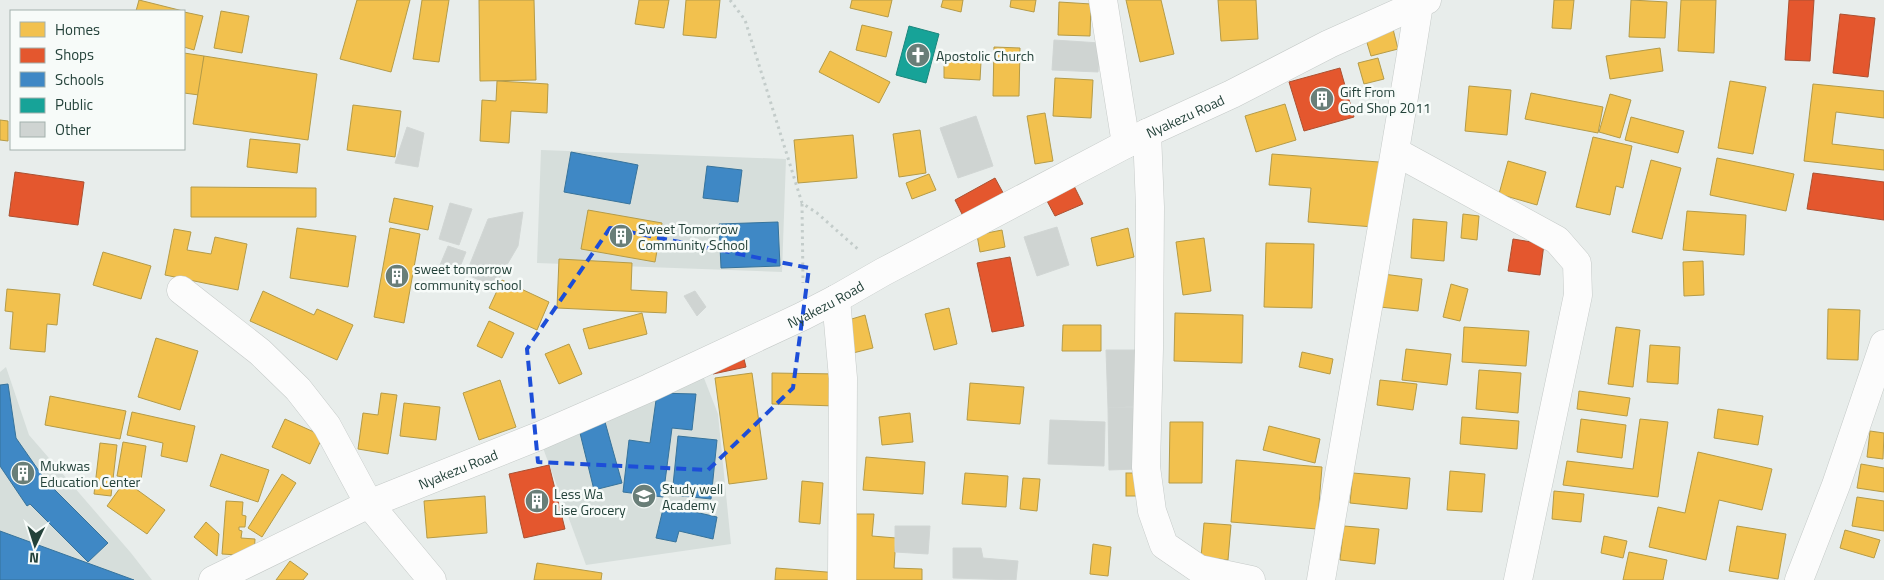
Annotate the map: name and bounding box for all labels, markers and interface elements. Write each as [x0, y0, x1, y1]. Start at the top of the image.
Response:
legend [10, 10, 185, 150]
text: Homes [55, 18, 100, 41]
church icon: Apostolic Church [905, 42, 931, 68]
text: Shops [55, 43, 94, 66]
place label: Apostolic Church [936, 45, 1034, 66]
text: Schools [55, 68, 104, 91]
place label: Gift From God Shop 2011 [1340, 81, 1431, 118]
building icon: Gift From God Shop 2011 [1309, 86, 1335, 112]
street label: Nyakezu Road [1142, 89, 1227, 143]
text: Public [55, 93, 93, 116]
text: Other [55, 118, 91, 141]
place label: Sweet Tomorrow Community School [638, 218, 748, 255]
building icon: Sweet Tomorrow Community School [608, 223, 634, 249]
place label: sweet tomorrow community school [414, 258, 522, 295]
building icon: sweet tomorrow community school [384, 263, 410, 289]
street label: Nyakezu Road [783, 275, 867, 333]
street label: Nyakezu Road [415, 443, 501, 494]
place label: Mukwas Education Center [40, 455, 141, 492]
building icon: Mukwas Education Center [10, 460, 36, 486]
place label: Study well Academy [662, 478, 723, 515]
place label: Less Wa Lise Grocery [554, 483, 626, 520]
school or university icon: Study well Academy [631, 483, 657, 509]
building icon: Less Wa Lise Grocery [524, 488, 550, 514]
north arrow [10, 520, 60, 570]
text: N [28, 548, 40, 569]

